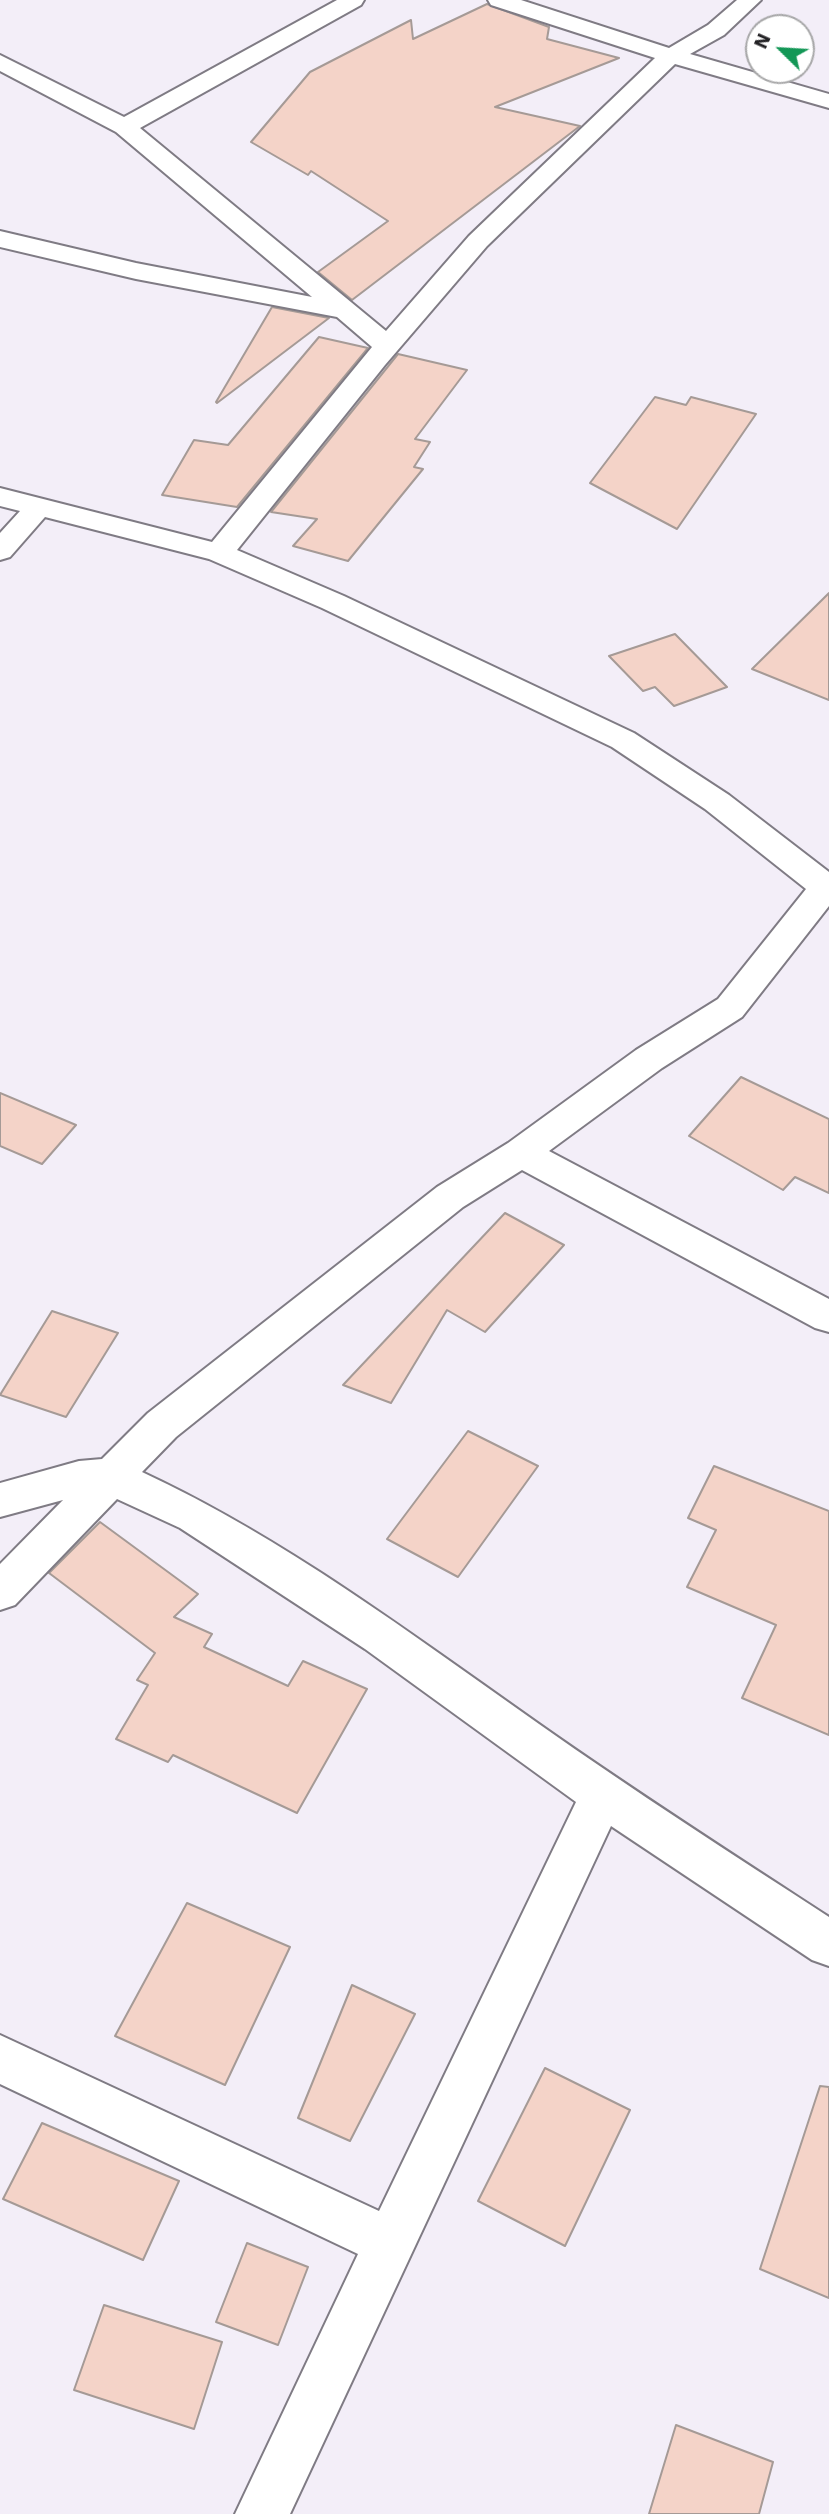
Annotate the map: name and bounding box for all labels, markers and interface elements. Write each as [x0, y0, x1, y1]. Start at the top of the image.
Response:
north arrow [745, 14, 815, 84]
text: N [749, 30, 776, 52]

